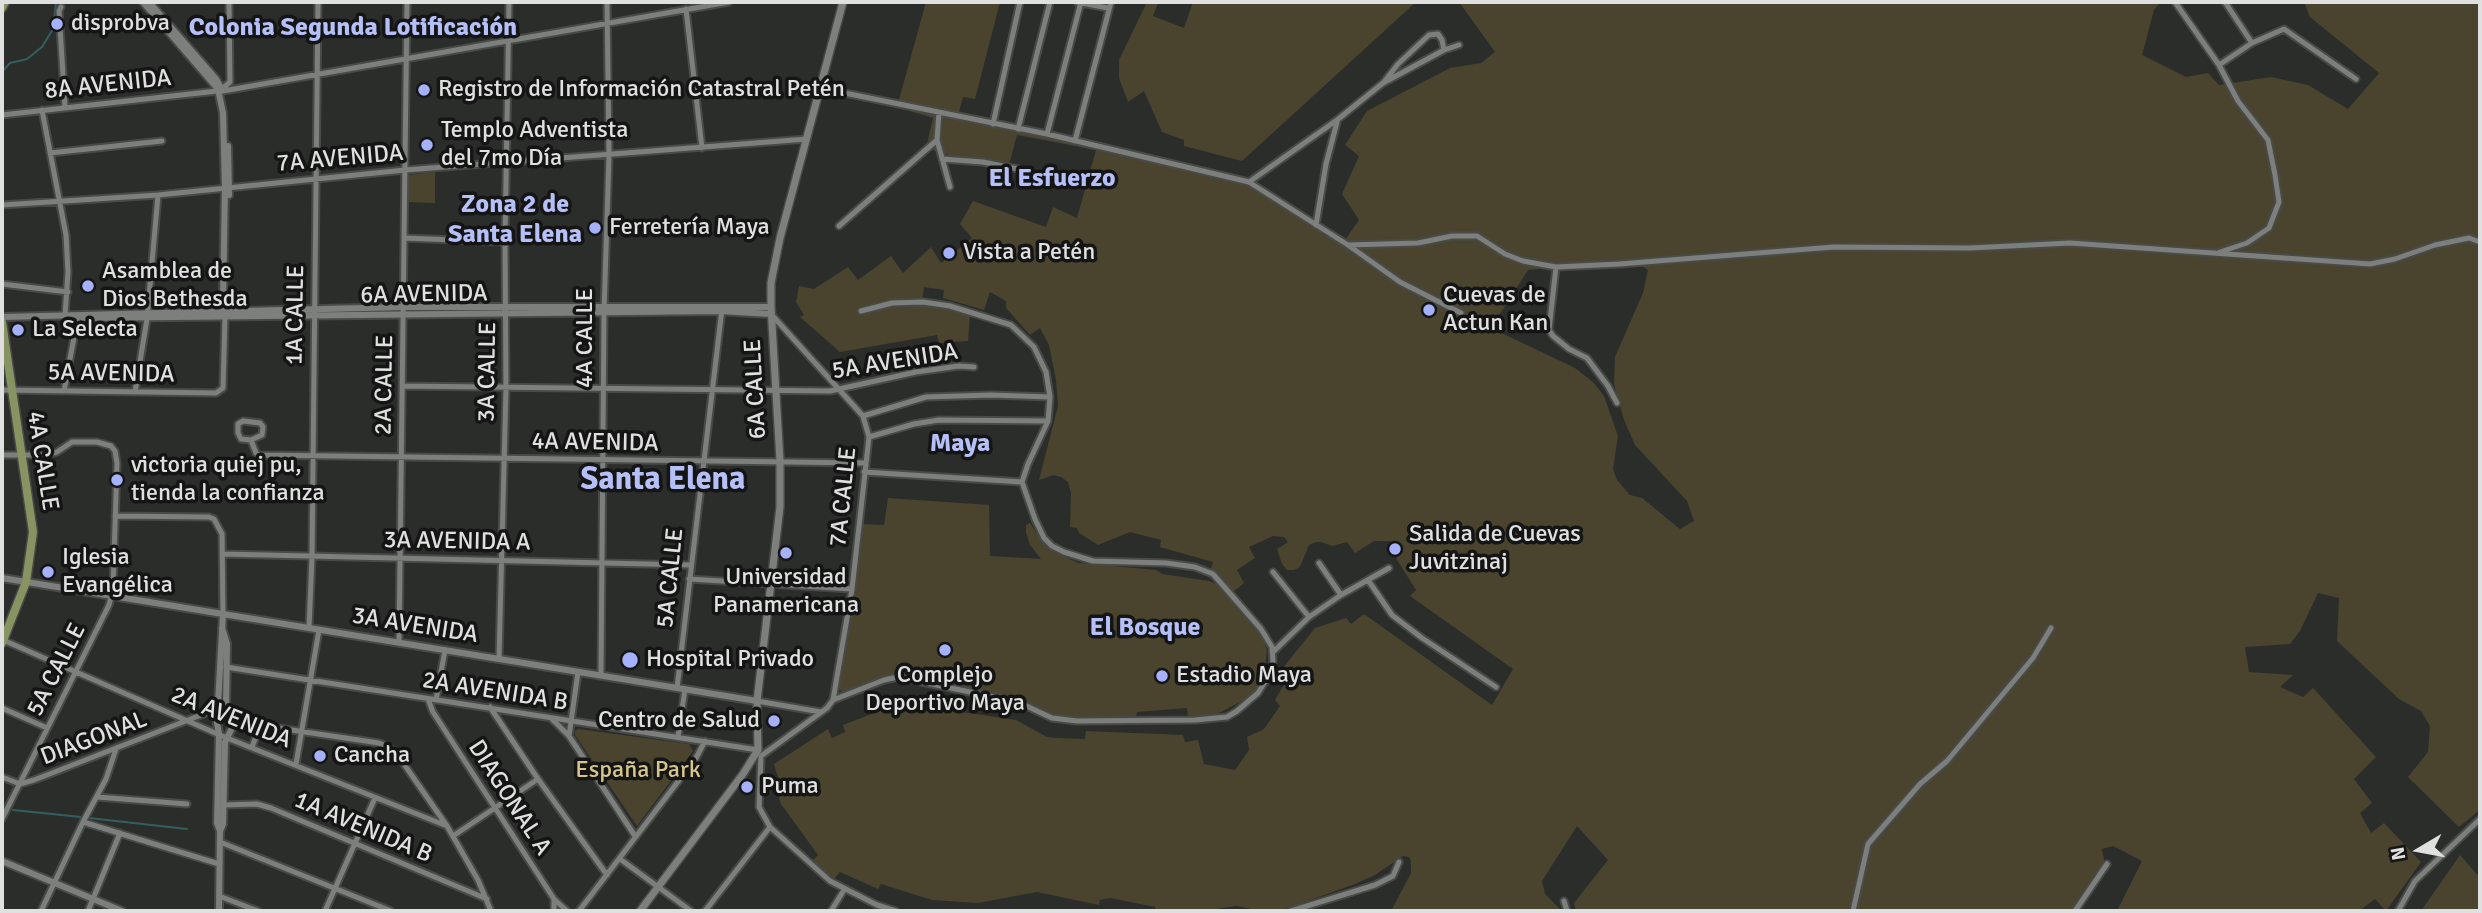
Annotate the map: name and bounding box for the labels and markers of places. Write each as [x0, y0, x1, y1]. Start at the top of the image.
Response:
place label: disprobva [71, 10, 170, 38]
marker: disprobva [49, 16, 65, 32]
place label: Registro de Información Catastral Petén [438, 76, 845, 104]
marker: Registro de Información Catastral Petén [416, 82, 432, 98]
place label: Templo Adventista del 7mo Día [441, 117, 628, 173]
marker: Templo Adventista del 7mo Día [419, 137, 435, 153]
place label: Ferretería Maya [609, 214, 770, 242]
marker: Ferretería Maya [587, 220, 603, 236]
place label: Vista a Petén [963, 239, 1095, 267]
marker: Vista a Petén [941, 245, 957, 261]
place label: Asamblea de Dios Bethesda [102, 258, 248, 314]
marker: Asamblea de Dios Bethesda [80, 278, 96, 294]
place label: Cuevas de Actun Kan [1443, 282, 1548, 338]
marker: Cuevas de Actun Kan [1421, 302, 1437, 318]
place label: La Selecta [32, 316, 138, 344]
marker: La Selecta [10, 322, 26, 338]
place label: victoria quiej pu, tienda la confianza [131, 452, 325, 508]
marker: victoria quiej pu, tienda la confianza [109, 472, 125, 488]
place label: Salida de Cuevas Juvitzinaj [1409, 521, 1581, 577]
marker: Salida de Cuevas Juvitzinaj [1387, 541, 1403, 557]
place label: Iglesia Evangélica [62, 544, 173, 600]
marker: Universidad Panamericana [778, 545, 794, 561]
marker: Iglesia Evangélica [40, 564, 56, 580]
place label: Universidad Panamericana [713, 564, 859, 620]
marker: Complejo Deportivo Maya [937, 642, 953, 658]
place label: Hospital Privado [646, 646, 814, 674]
marker: Hospital Privado [620, 650, 640, 670]
place label: Complejo Deportivo Maya [865, 662, 1025, 718]
place label: Estadio Maya [1176, 662, 1312, 690]
marker: Estadio Maya [1154, 668, 1170, 684]
place label: Centro de Salud [598, 707, 760, 735]
marker: Centro de Salud [766, 713, 782, 729]
place label: Cancha [334, 742, 410, 770]
marker: Cancha [312, 748, 328, 764]
place label: Puma [761, 773, 819, 801]
marker: Puma [739, 779, 755, 795]

